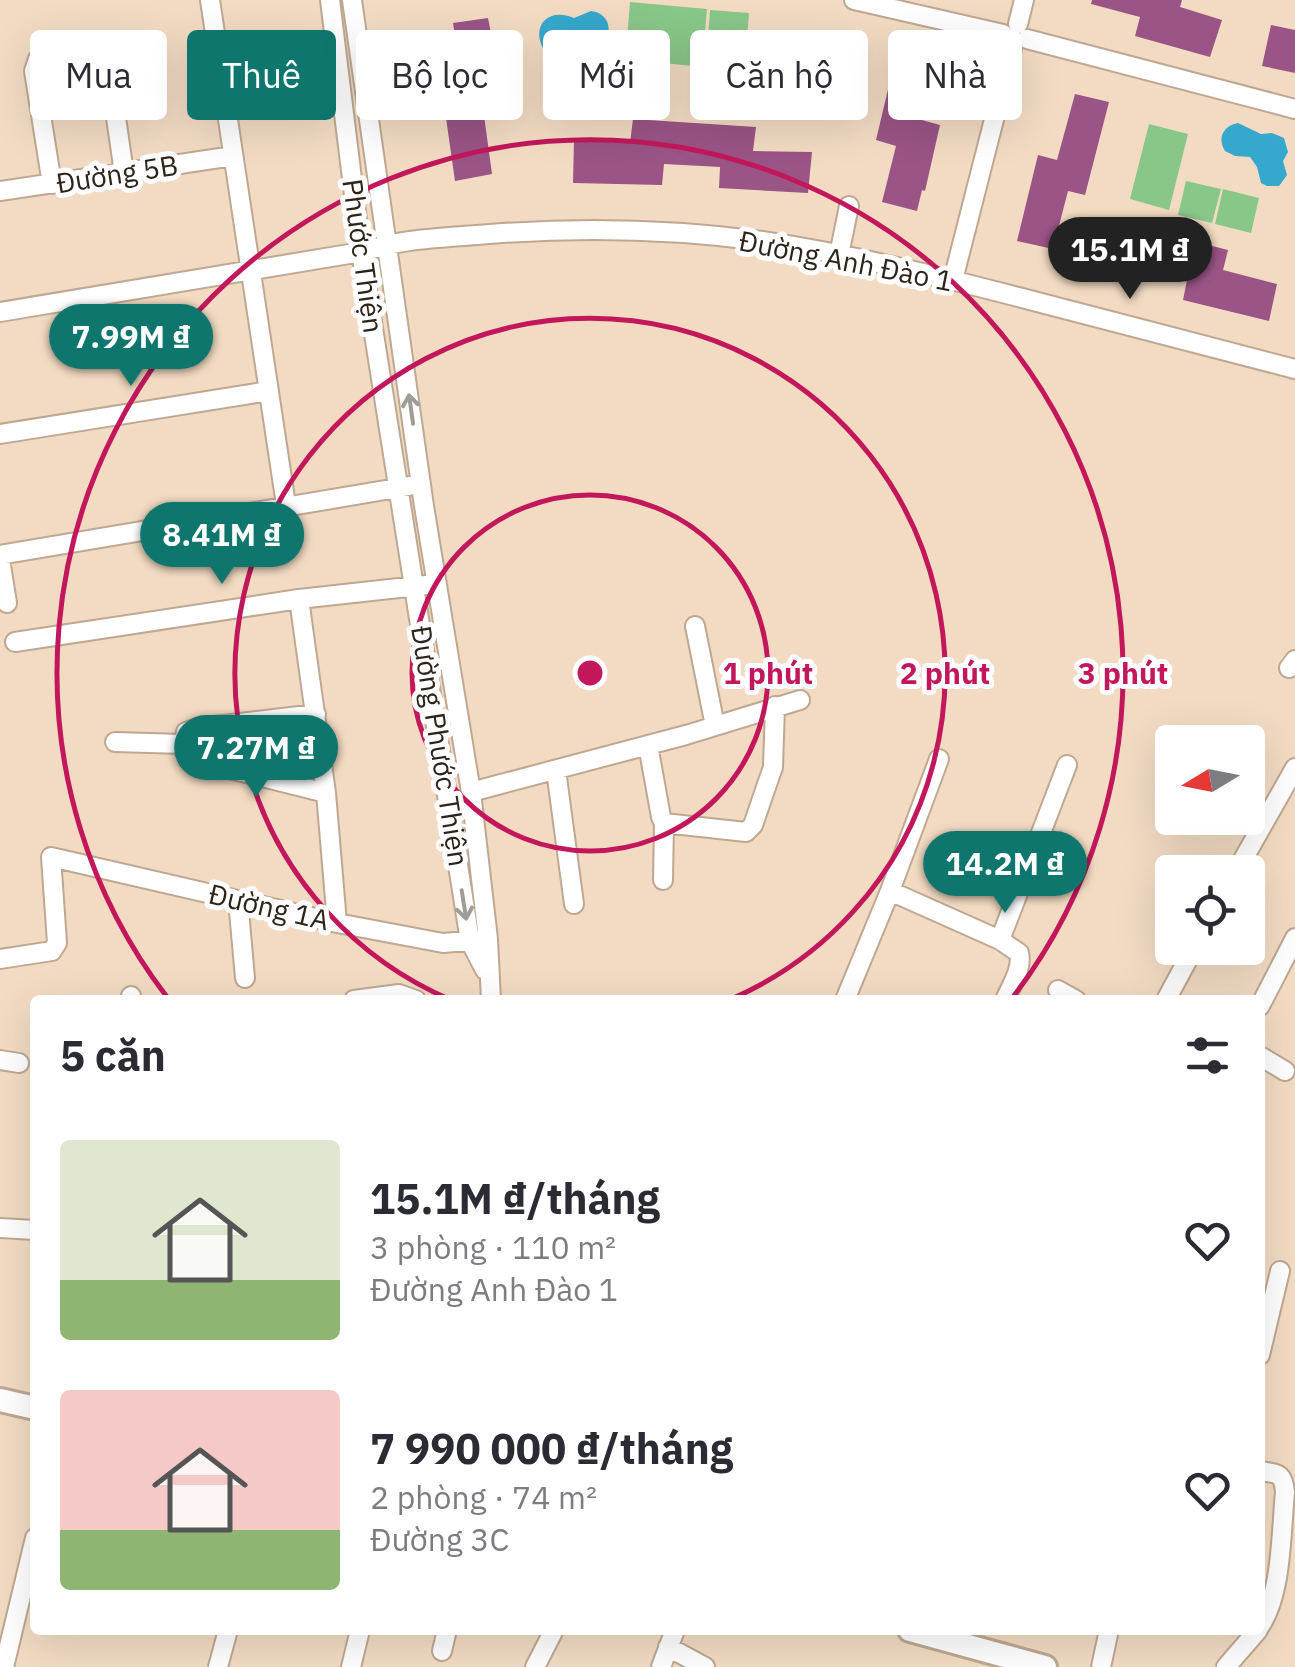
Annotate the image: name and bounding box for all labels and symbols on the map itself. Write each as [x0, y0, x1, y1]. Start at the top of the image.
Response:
street label: Đường 5B [53, 146, 180, 201]
street label: Phước Thiện [334, 176, 393, 335]
pin: 15.1M ₫ [1038, 217, 1222, 302]
street label: Đường Anh Đào 1 [736, 222, 956, 299]
pin: 7.99M ₫ [39, 304, 223, 389]
one-way arrow [402, 394, 420, 426]
pin: 8.41M ₫ [130, 502, 314, 587]
street label: Đường Phước Thiện [403, 623, 478, 869]
text: 1 phút [723, 653, 813, 692]
text: 2 phút [900, 653, 990, 692]
text: 3 phút [1078, 653, 1168, 692]
centre of rings [572, 655, 608, 691]
pin: 7.27M ₫ [164, 715, 348, 800]
north arrow [1155, 725, 1265, 835]
pin: 14.2M ₫ [913, 831, 1097, 916]
street label: Đường 1A [205, 875, 333, 938]
one-way arrow [456, 889, 474, 921]

